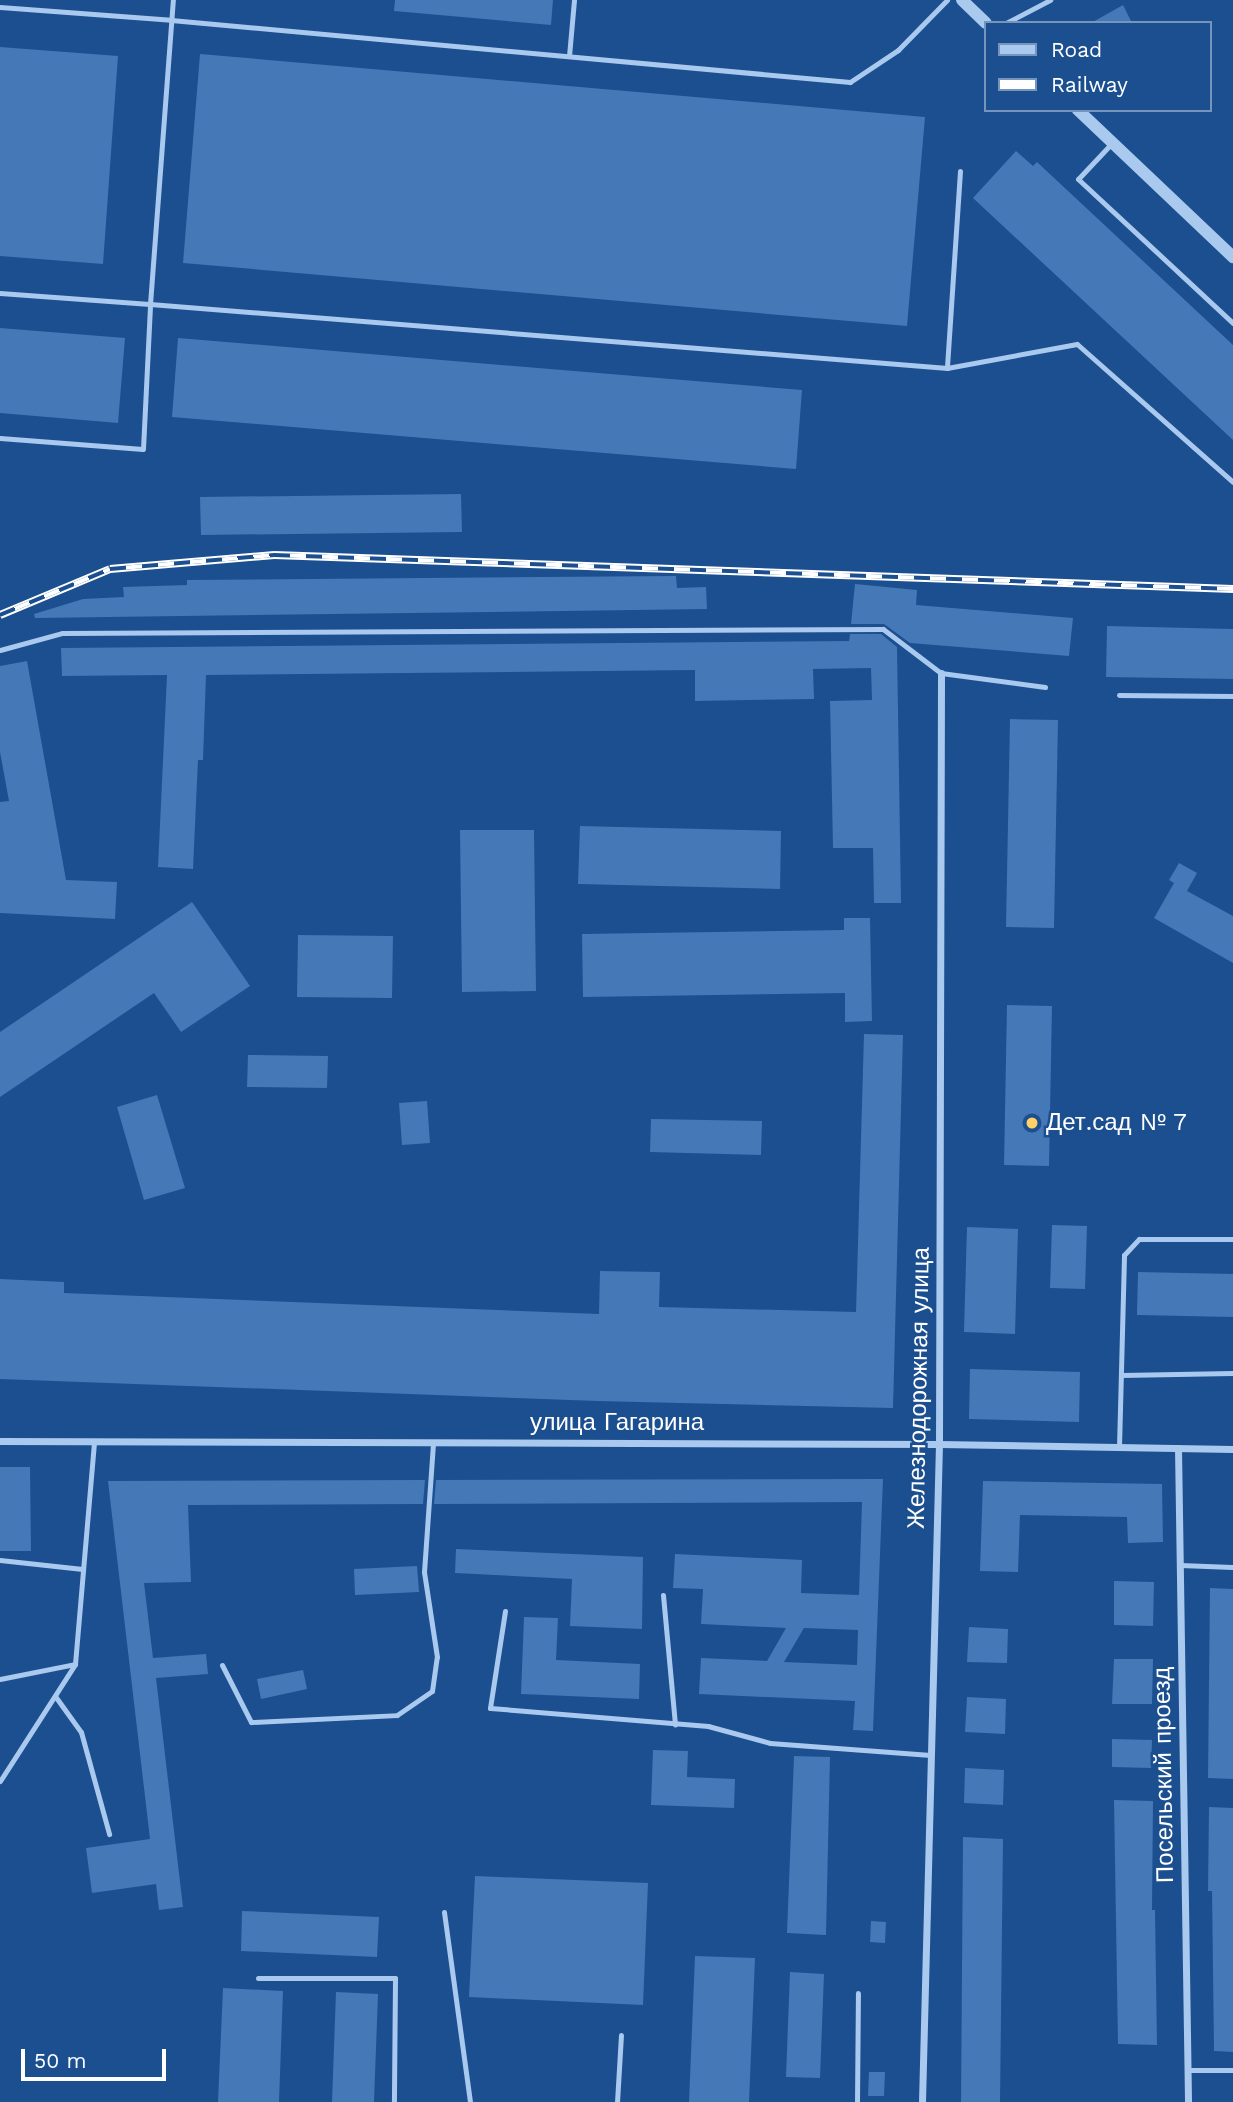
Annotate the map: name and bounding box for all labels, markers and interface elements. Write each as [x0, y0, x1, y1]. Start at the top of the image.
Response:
legend [984, 21, 1212, 112]
text: Road [1051, 37, 1102, 62]
text: Railway [1051, 72, 1128, 97]
place label: Дет.сад № 7 [1046, 1109, 1188, 1137]
marker: Дет.сад № 7 [1024, 1115, 1040, 1131]
street label: Железнодорожная улица [902, 1247, 936, 1529]
street label: улица Гагарина [530, 1409, 704, 1437]
street label: Посельский проезд [1148, 1667, 1180, 1883]
scale bar [24, 2036, 170, 2080]
text: 50 m [34, 2048, 86, 2073]

